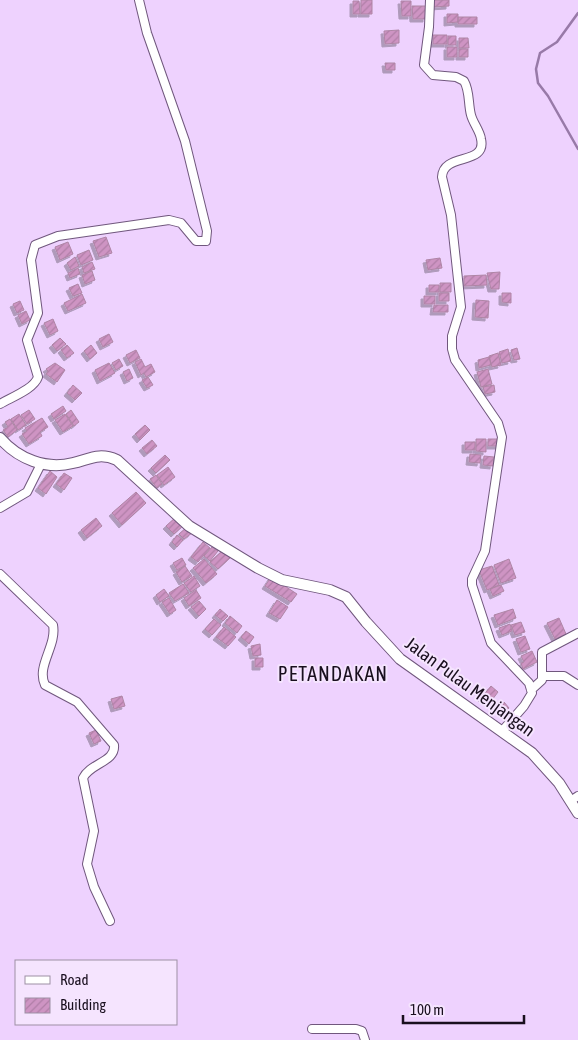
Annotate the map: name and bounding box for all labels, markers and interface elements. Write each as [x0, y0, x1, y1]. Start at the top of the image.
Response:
street label: Jalan Pulau Menjangan [401, 633, 539, 741]
district label: PETANDAKAN [278, 662, 388, 685]
legend [15, 960, 178, 1025]
text: Road [60, 971, 89, 988]
scale bar [403, 992, 524, 1024]
text: Building [60, 996, 106, 1013]
text: 100 m [410, 1001, 444, 1018]

